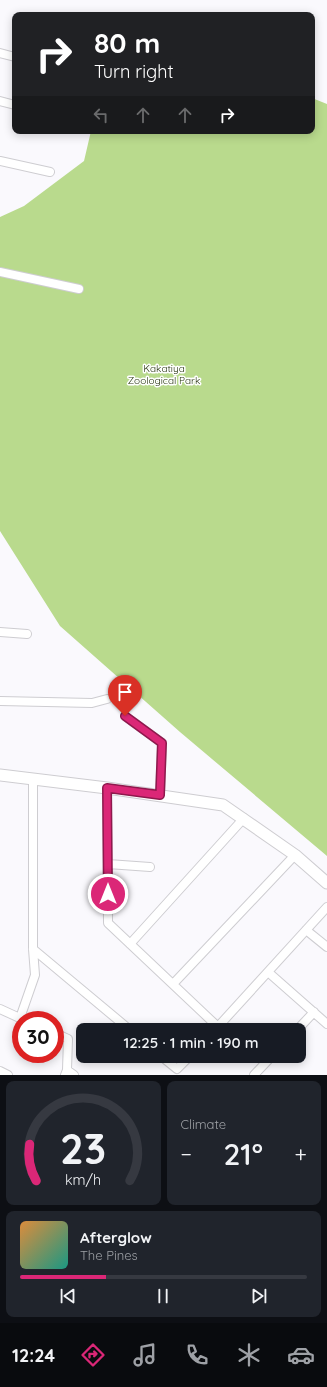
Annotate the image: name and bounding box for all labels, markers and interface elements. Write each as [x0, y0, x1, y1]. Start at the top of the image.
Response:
text: 80 m [94, 25, 160, 60]
icon: right [28, 28, 80, 80]
text: Turn right [94, 60, 174, 83]
icon: left [90, 104, 112, 126]
icon: ahead [132, 104, 154, 126]
icon: ahead [174, 104, 196, 126]
icon: right [216, 104, 238, 126]
park label: Kakatiya Zoological Park [128, 362, 200, 387]
pin [108, 675, 142, 716]
icon: arrive [114, 681, 136, 703]
position arrow [87, 873, 129, 915]
speed limit sign: 30 [12, 1011, 64, 1063]
text: 12:25 · 1 min · 190 m [123, 1033, 259, 1052]
text: Climate [181, 1116, 226, 1132]
text: 23 [60, 1122, 106, 1174]
text: 21° [223, 1135, 263, 1173]
text: − [181, 1140, 192, 1168]
text: + [295, 1140, 307, 1168]
text: km/h [65, 1171, 101, 1189]
text: Afterglow [80, 1228, 152, 1247]
text: The Pines [80, 1247, 138, 1263]
icon: previous [57, 1285, 79, 1307]
icon: pause [152, 1285, 174, 1307]
icon: next [248, 1285, 270, 1307]
icon: directions [79, 1341, 107, 1369]
icon: music [131, 1341, 159, 1369]
icon: phone [183, 1341, 211, 1369]
icon: climate [235, 1341, 263, 1369]
icon: car [287, 1341, 315, 1369]
text: 12:24 [12, 1344, 55, 1367]

